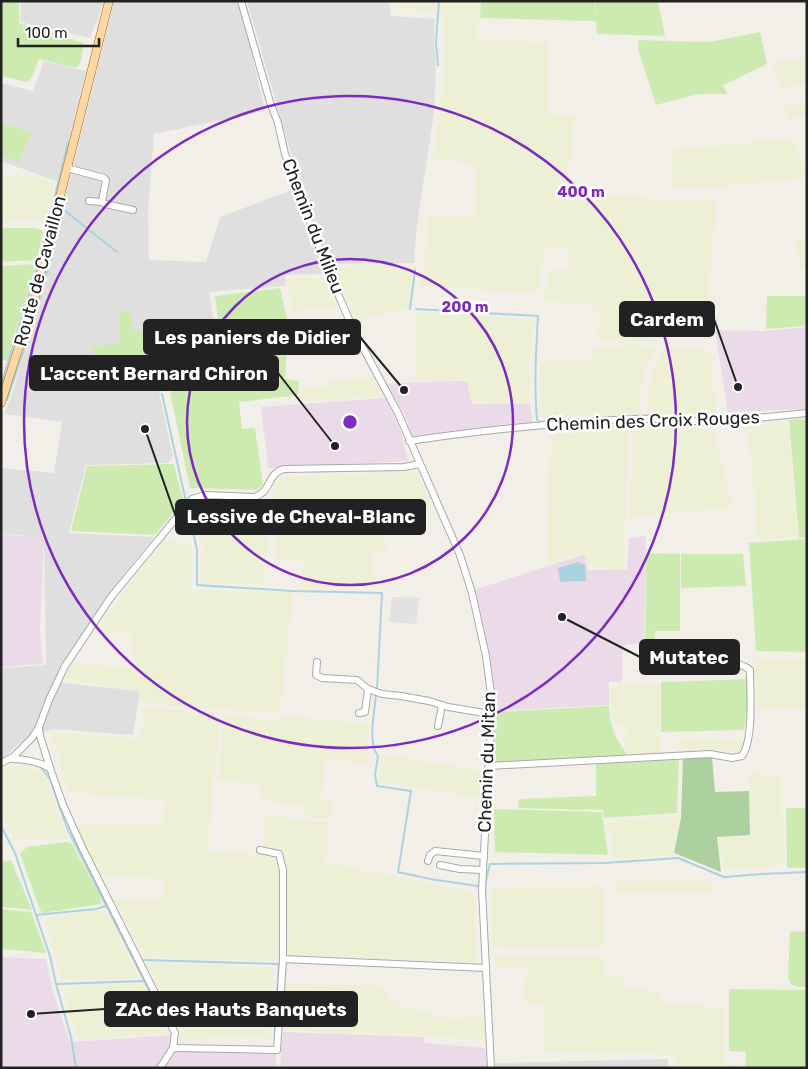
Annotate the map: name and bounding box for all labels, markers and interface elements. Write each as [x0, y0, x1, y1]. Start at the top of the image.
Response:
scale bar [18, 15, 99, 47]
text: 100 m [25, 24, 67, 42]
street label: Chemin du Milieu [277, 155, 349, 297]
text: 400 m [557, 183, 605, 201]
street label: Route de Cavaillon [9, 193, 71, 349]
text: 200 m [441, 298, 489, 316]
callout: Cardem [620, 302, 714, 336]
text: Cardem [630, 308, 704, 331]
callout: Les paniers de Didier [144, 320, 360, 354]
text: Les paniers de Didier [154, 326, 350, 349]
callout: L'accent Bernard Chiron [30, 356, 278, 390]
text: L'accent Bernard Chiron [40, 362, 268, 385]
street label: Chemin des Croix Rouges [546, 406, 760, 436]
centre of rings [341, 413, 359, 431]
callout: Lessive de Cheval-Blanc [176, 500, 425, 534]
text: Lessive de Cheval-Blanc [186, 505, 416, 528]
callout: Mutatec [640, 640, 739, 674]
text: Mutatec [649, 646, 729, 669]
street label: Chemin du Mitan [474, 691, 500, 833]
callout: ZAc des Hauts Banquets [105, 992, 357, 1026]
text: ZAc des Hauts Banquets [115, 998, 347, 1021]

